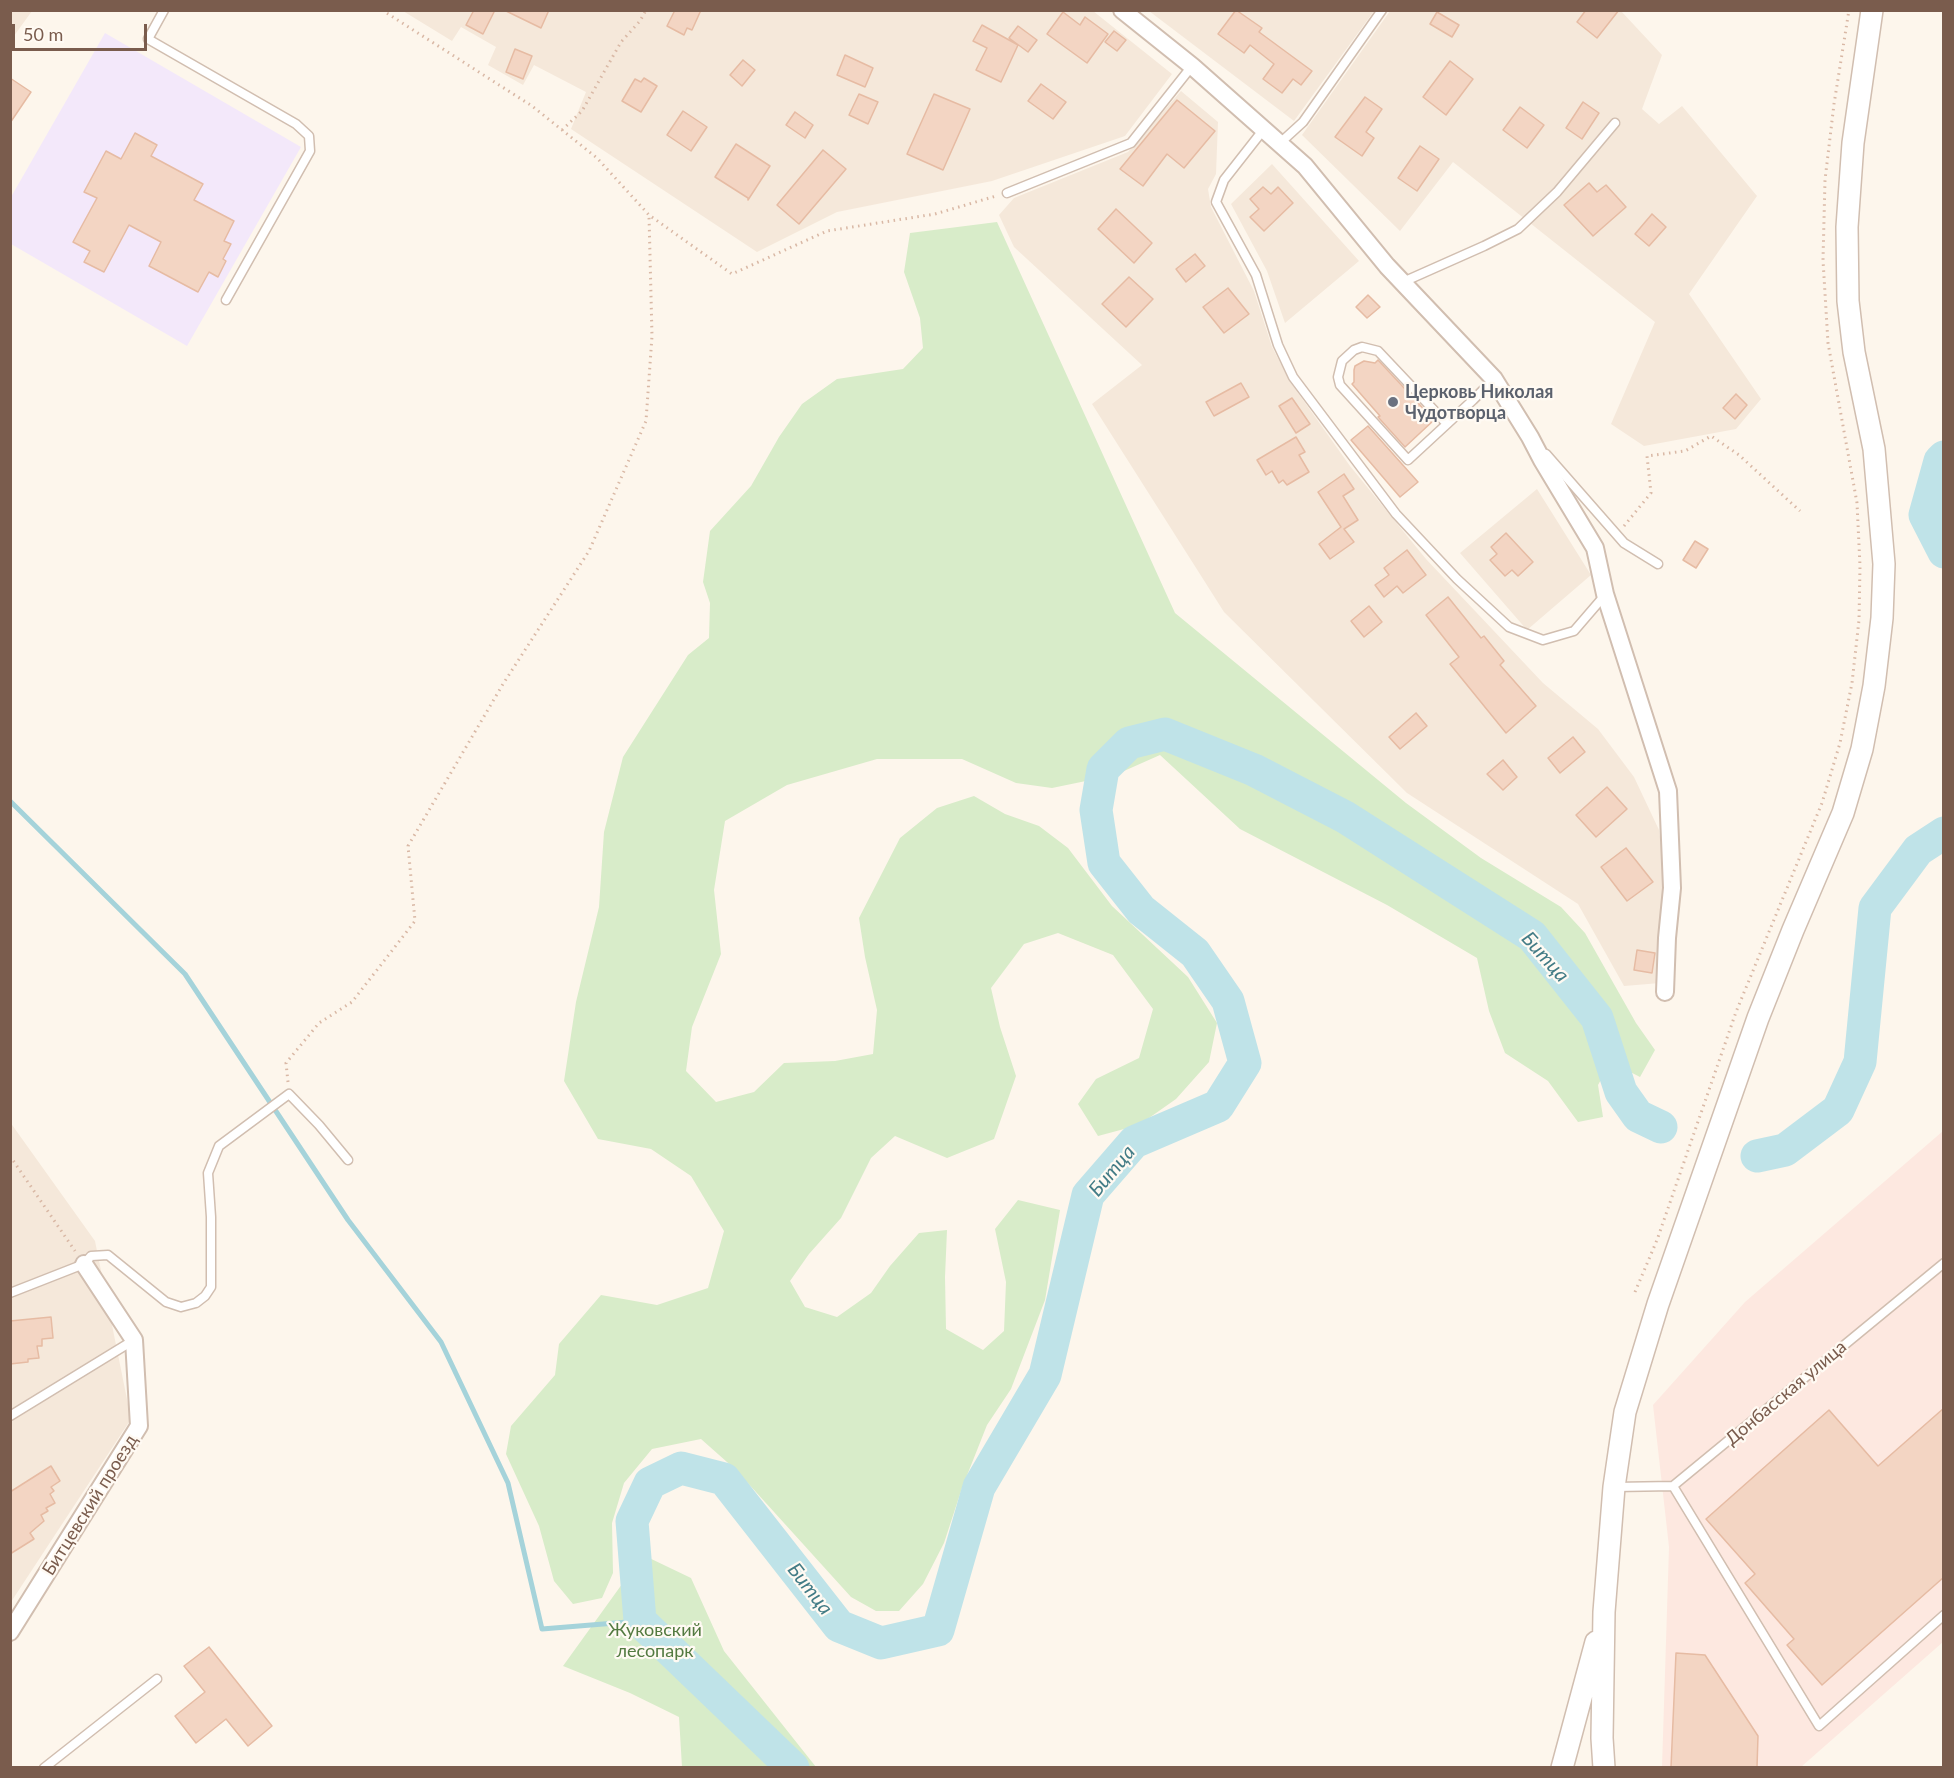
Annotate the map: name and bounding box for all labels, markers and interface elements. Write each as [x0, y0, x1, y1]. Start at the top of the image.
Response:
scale bar [15, 12, 150, 50]
text: 50 m [23, 23, 63, 45]
place label: Церковь Николая Чудотворца [1405, 381, 1553, 424]
marker: Церковь Николая Чудотворца [1386, 395, 1400, 409]
water label: Битца [1516, 927, 1574, 987]
water label: Битца [1084, 1141, 1140, 1201]
street label: Донбасская улица [1721, 1336, 1851, 1450]
street label: Битцевский проезд [38, 1431, 142, 1579]
water label: Битца [782, 1558, 838, 1620]
park label: Жуковский лесопарк [608, 1619, 702, 1662]

